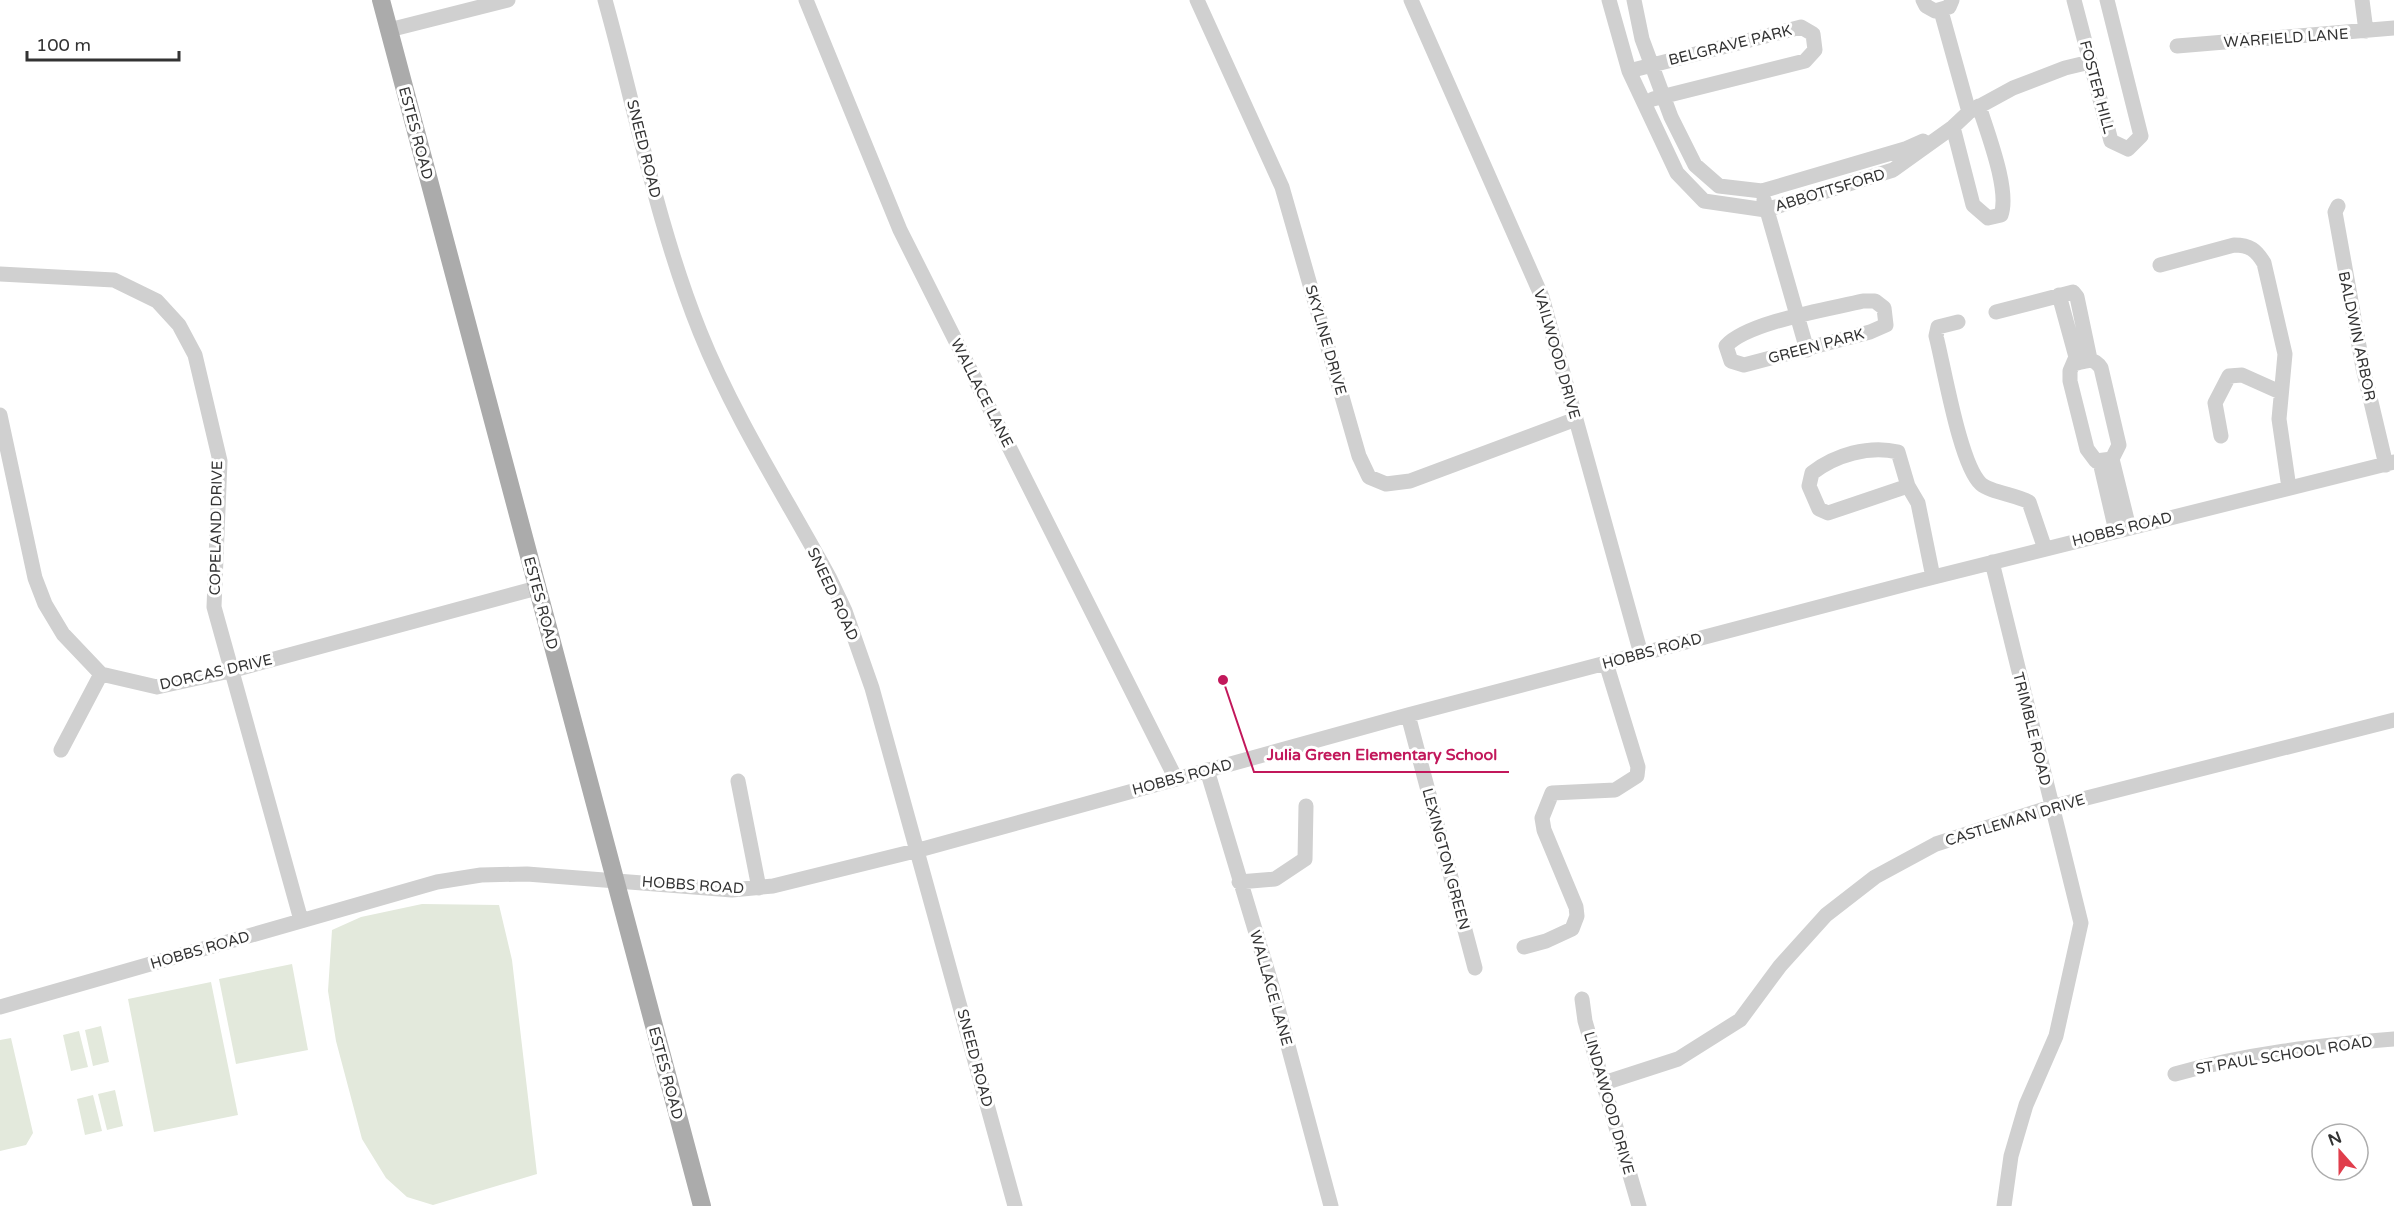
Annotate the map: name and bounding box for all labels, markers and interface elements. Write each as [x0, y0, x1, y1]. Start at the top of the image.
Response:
street label: BELGRAVE PARK [1666, 21, 1794, 69]
scale bar [27, 24, 178, 62]
street label: WARFIELD LANE [2223, 25, 2349, 51]
text: 100 m [36, 34, 91, 56]
street label: FOSTER HILL [2076, 38, 2118, 136]
street label: ESTES ROAD [395, 85, 437, 181]
street label: SNEED ROAD [623, 98, 665, 200]
street label: ABBOTTSFORD [1773, 165, 1887, 215]
street label: BALDWIN ARBOR [2334, 270, 2380, 402]
street label: SKYLINE DRIVE [1302, 283, 1350, 397]
street label: VAILWOOD DRIVE [1530, 287, 1584, 421]
street label: GREEN PARK [1766, 325, 1866, 367]
street label: WALLACE LANE [947, 336, 1017, 450]
street label: COPELAND DRIVE [206, 460, 226, 596]
street label: HOBBS ROAD [2070, 508, 2174, 550]
street label: SNEED ROAD [804, 545, 862, 643]
street label: ESTES ROAD [520, 555, 562, 651]
street label: HOBBS ROAD [1600, 629, 1704, 673]
street label: DORCAS DRIVE [158, 650, 274, 694]
street label: TRIMBLE ROAD [2009, 670, 2055, 788]
callout: Julia Green Elementary School [1254, 738, 1509, 772]
text: Julia Green Elementary School [1266, 745, 1497, 765]
street label: HOBBS ROAD [1130, 755, 1234, 799]
street label: LEXINGTON GREEN [1418, 786, 1474, 932]
street label: CASTLEMAN DRIVE [1943, 790, 2087, 850]
street label: HOBBS ROAD [641, 872, 745, 898]
street label: HOBBS ROAD [148, 927, 252, 973]
street label: WALLACE LANE [1246, 928, 1296, 1048]
street label: SNEED ROAD [953, 1007, 997, 1109]
street label: ESTES ROAD [645, 1025, 687, 1121]
street label: LINDAWOOD DRIVE [1580, 1029, 1638, 1177]
street label: ST PAUL SCHOOL ROAD [2194, 1032, 2374, 1078]
north arrow [2310, 1122, 2370, 1182]
text: N [2325, 1127, 2345, 1151]

